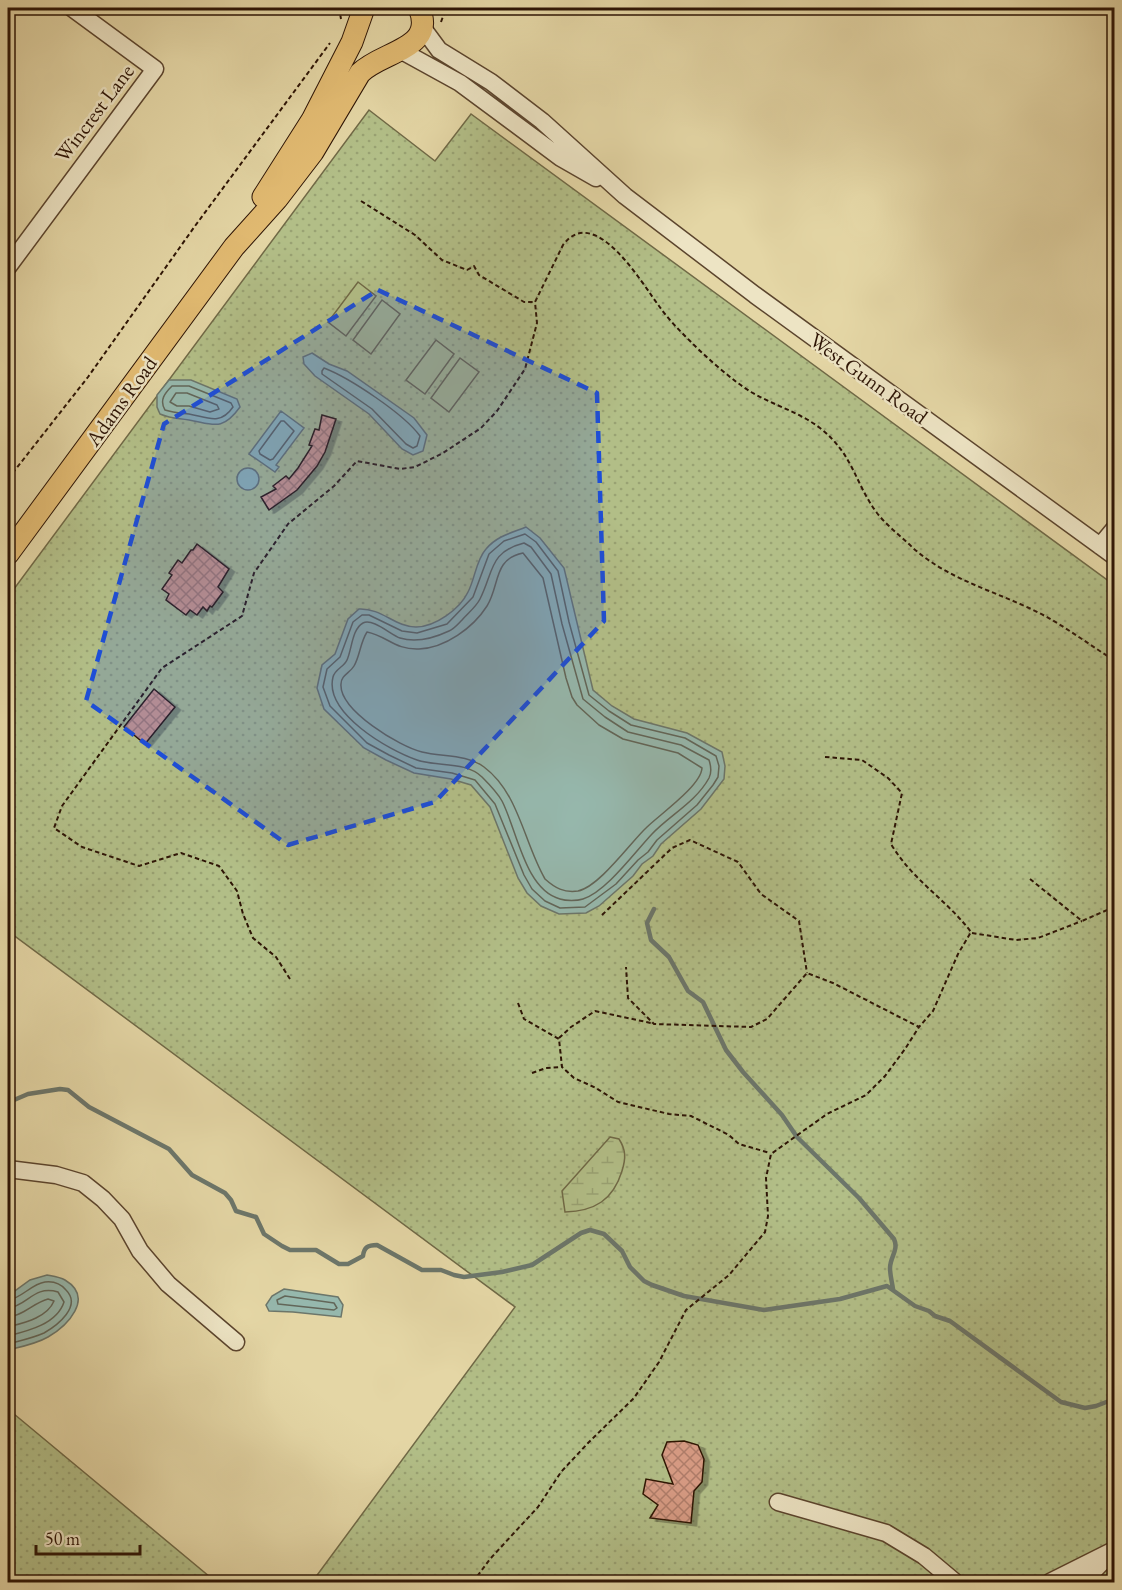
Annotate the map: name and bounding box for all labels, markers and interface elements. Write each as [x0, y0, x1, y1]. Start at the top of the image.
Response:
street label: Wincrest Lane [48, 59, 140, 167]
street label: West Gunn Road [805, 326, 934, 430]
street label: Adams Road [79, 350, 163, 452]
scale bar [36, 1518, 140, 1556]
text: 50 m [45, 1527, 80, 1550]

